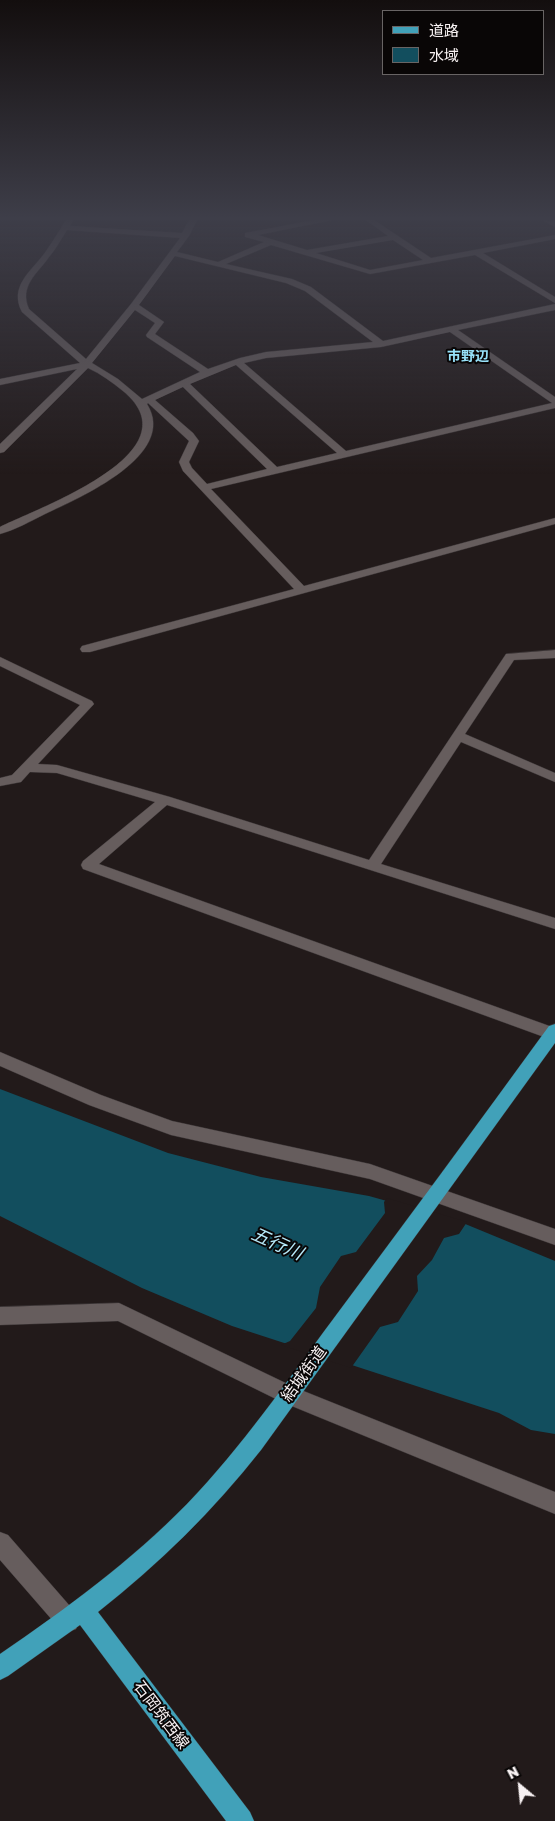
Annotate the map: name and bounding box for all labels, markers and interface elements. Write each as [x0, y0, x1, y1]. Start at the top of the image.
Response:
legend [382, 10, 545, 75]
text: 道路 [429, 21, 459, 39]
text: 水域 [429, 46, 459, 64]
district label: 市野辺 [447, 349, 489, 365]
water label: 五行川 [248, 1223, 306, 1265]
street label: 結城街道 [277, 1342, 331, 1406]
street label: 石岡筑西線 [129, 1677, 193, 1753]
north arrow [495, 1761, 545, 1811]
text: N [504, 1762, 521, 1782]

